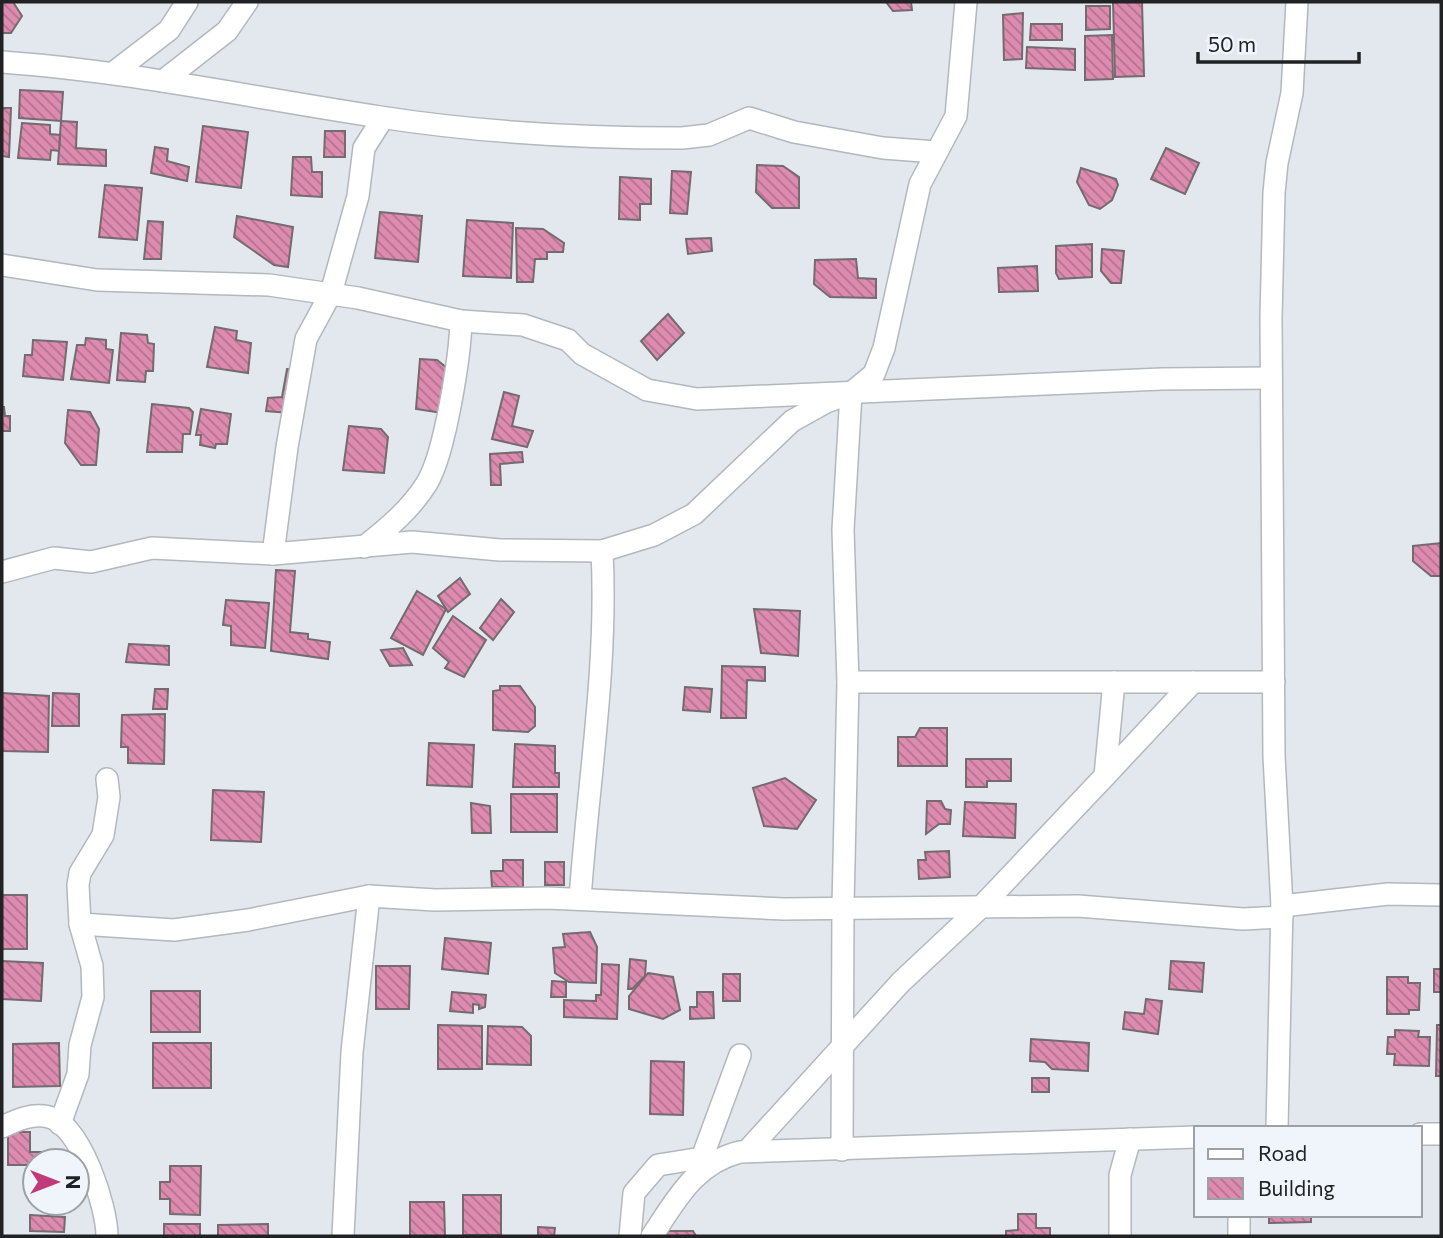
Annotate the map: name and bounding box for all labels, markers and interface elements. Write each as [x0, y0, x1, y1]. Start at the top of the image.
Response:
scale bar [1198, 21, 1359, 65]
text: 50 m [1208, 31, 1256, 56]
legend [1194, 1126, 1422, 1217]
text: Road [1258, 1140, 1307, 1165]
north arrow [21, 1147, 91, 1217]
text: N [62, 1175, 85, 1189]
text: Building [1258, 1175, 1335, 1200]

